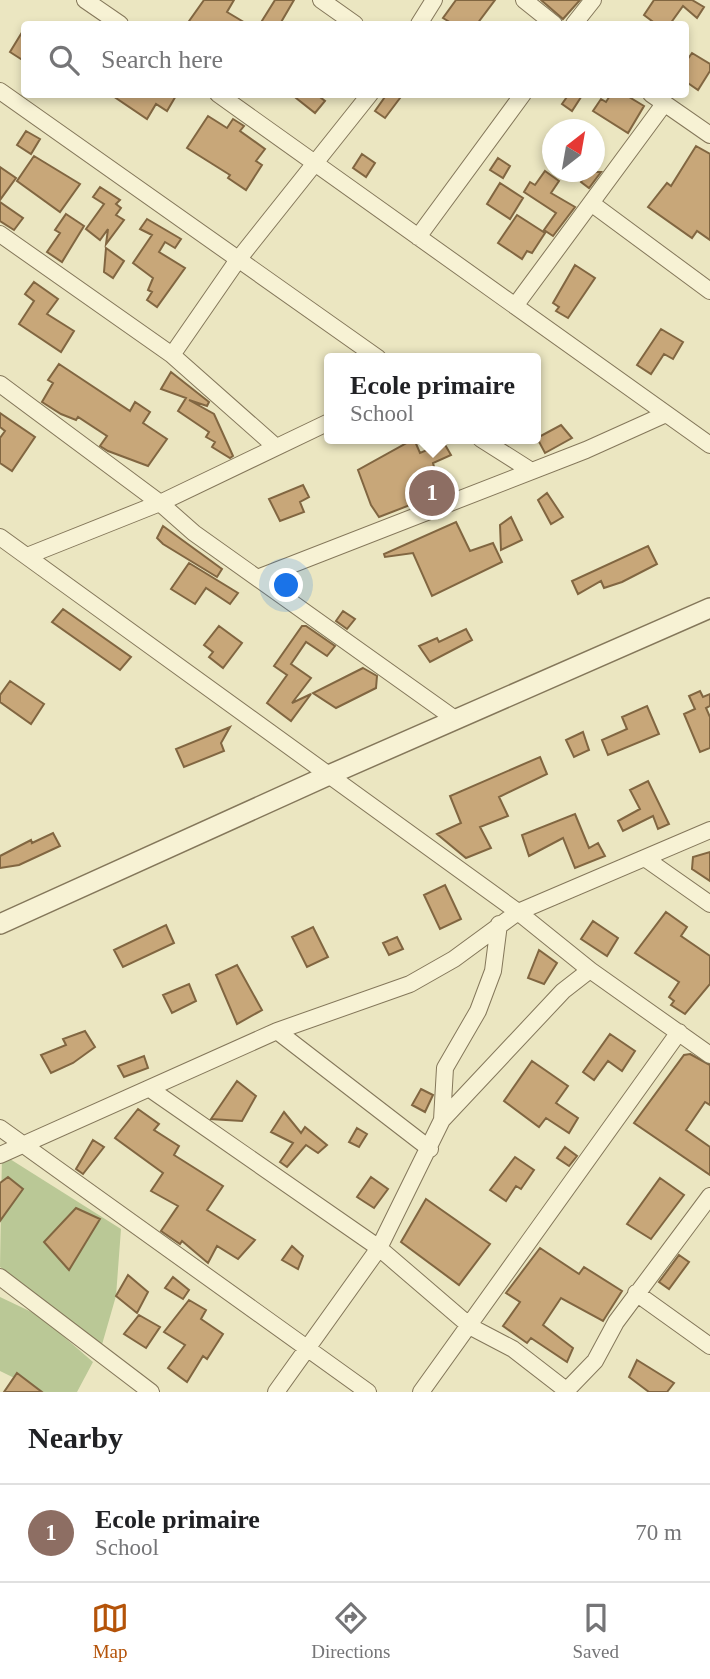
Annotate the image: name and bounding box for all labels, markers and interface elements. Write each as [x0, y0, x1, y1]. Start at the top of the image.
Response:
search box [21, 21, 689, 98]
icon: search [45, 41, 83, 79]
text: Search here [101, 45, 223, 74]
north arrow [542, 119, 605, 182]
popup [324, 353, 541, 444]
text: Ecole primaire [350, 371, 515, 400]
text: School [350, 401, 414, 426]
pin: 1 [409, 467, 455, 519]
your location [269, 568, 303, 602]
text: Nearby [28, 1421, 123, 1454]
text: Ecole primaire [95, 1505, 260, 1534]
text: 1 [45, 1520, 57, 1545]
text: 70 m [635, 1520, 682, 1545]
text: School [95, 1535, 159, 1560]
tab: Map [91, 1599, 129, 1663]
tab: Directions [311, 1599, 390, 1663]
tab: Saved [572, 1599, 619, 1663]

